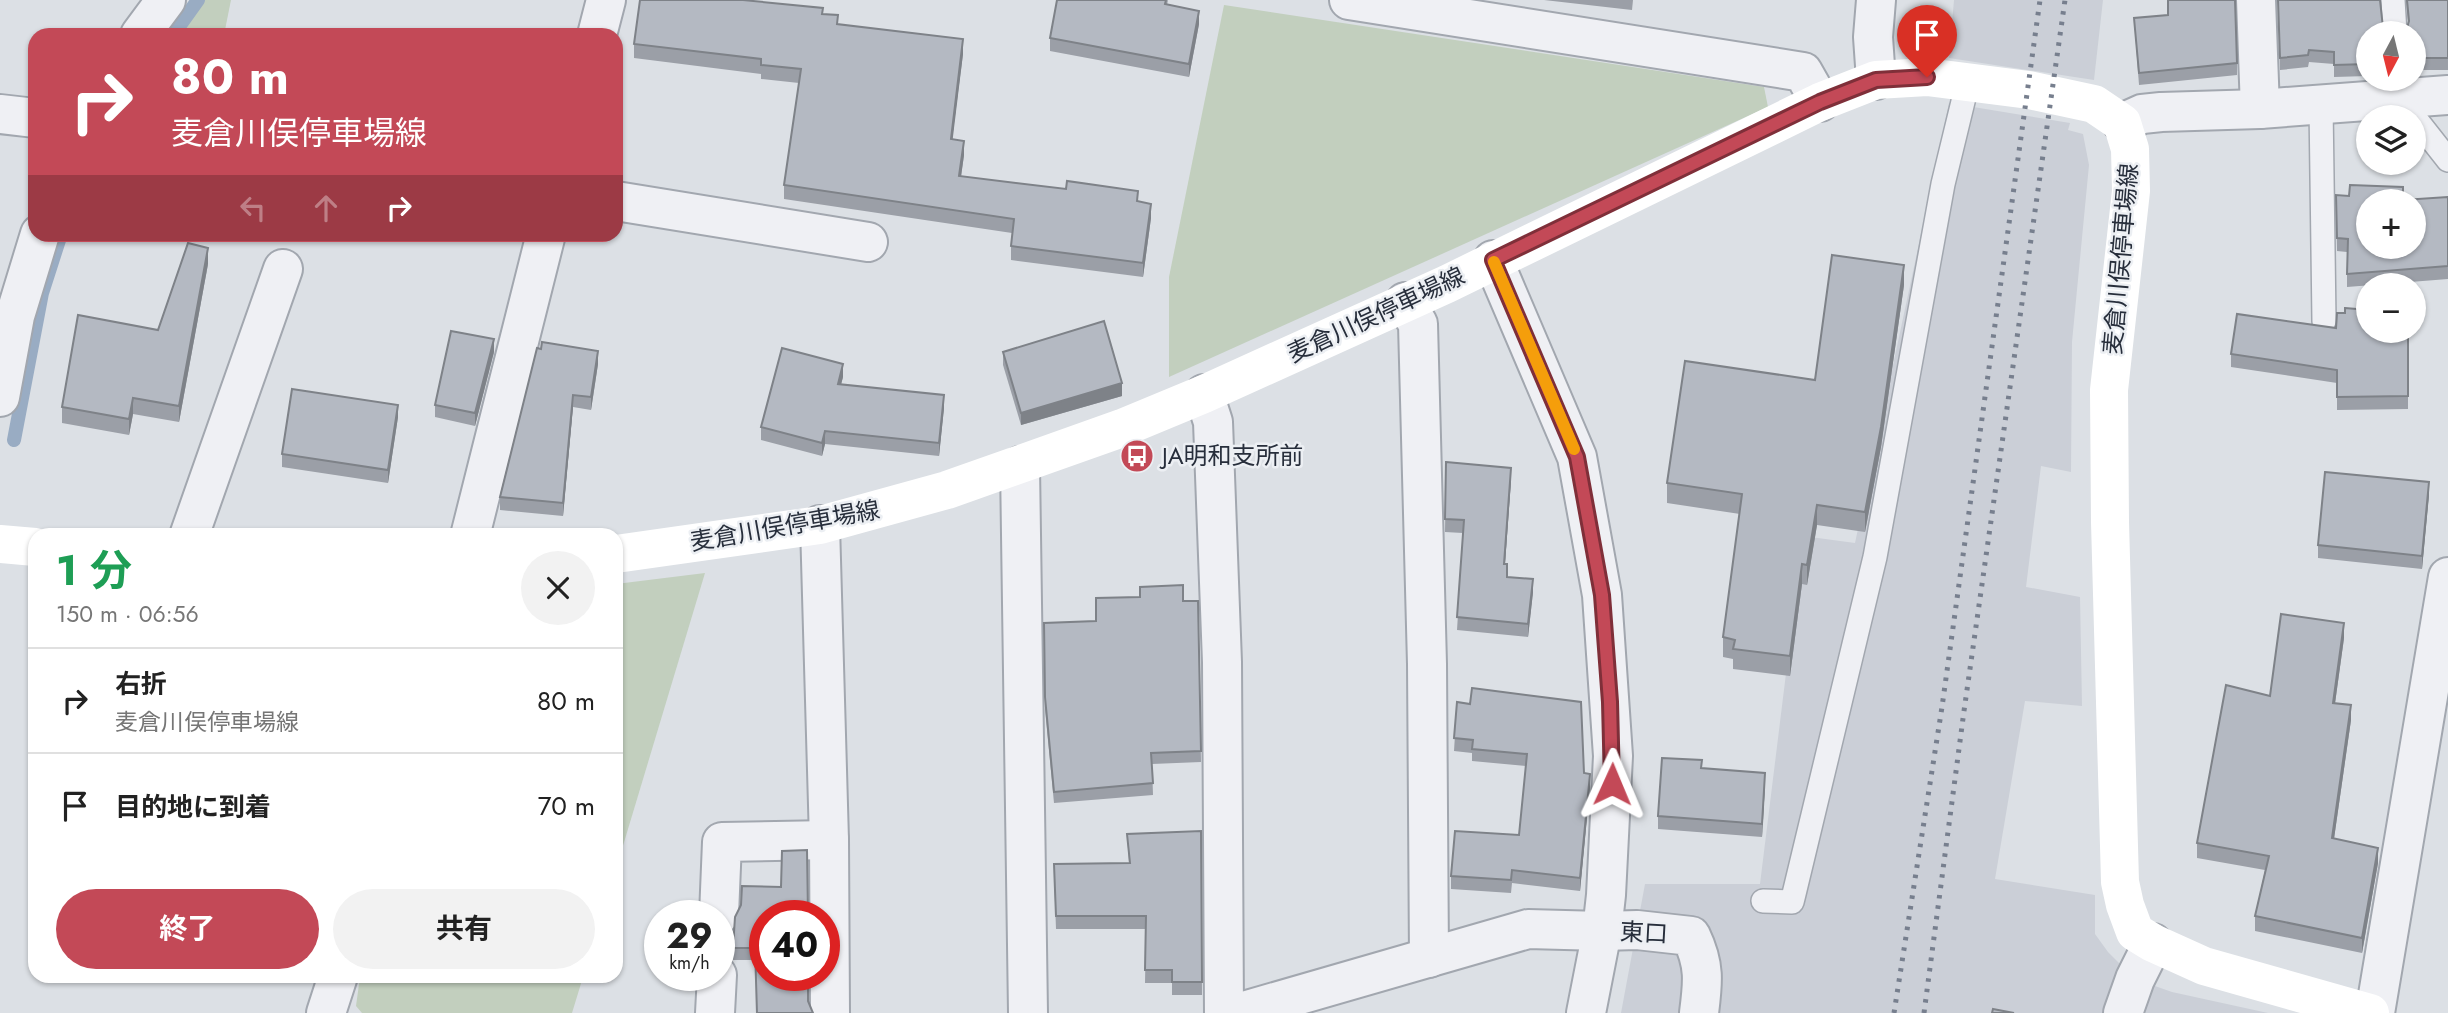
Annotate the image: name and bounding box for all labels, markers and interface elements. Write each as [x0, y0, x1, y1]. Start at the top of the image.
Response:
pin [1897, 5, 1957, 77]
icon: arrive [1908, 16, 1946, 54]
north arrow [2356, 21, 2426, 91]
map controls [2356, 21, 2426, 343]
text: 80 m [171, 42, 289, 112]
icon: right [56, 56, 147, 147]
button: layers [2356, 105, 2426, 175]
text: 麦倉川俣停車場線 [171, 110, 427, 156]
street label: 麦倉川俣停車場線 [2095, 162, 2146, 356]
icon: left [234, 189, 272, 227]
icon: ahead [307, 189, 345, 227]
icon: right [380, 189, 418, 227]
button: + [2356, 189, 2426, 259]
street label: 麦倉川俣停車場線 [1281, 258, 1470, 371]
button: − [2356, 273, 2426, 343]
bus stop icon: JA明和支所前 [1118, 437, 1156, 475]
place label: JA明和支所前 [1159, 438, 1304, 473]
street label: 麦倉川俣停車場線 [687, 492, 882, 559]
text: 1 分 [56, 540, 132, 601]
button: close [521, 551, 595, 625]
text: 150 m · 06:56 [56, 597, 199, 631]
text: 右折 [115, 665, 167, 703]
icon: right [56, 682, 94, 720]
text: 80 m [537, 682, 595, 720]
text: 麦倉川俣停車場線 [115, 705, 299, 739]
position arrow [1575, 747, 1649, 821]
icon: arrive [56, 787, 94, 825]
text: 70 m [538, 787, 595, 825]
text: 目的地に到着 [115, 788, 271, 826]
button: 終了 [56, 889, 319, 969]
button: 共有 [333, 889, 595, 969]
speed limit sign: 40 [749, 900, 840, 991]
text: 29 [666, 911, 713, 961]
street label: 東口 [1619, 914, 1669, 951]
text: km/h [669, 950, 710, 976]

